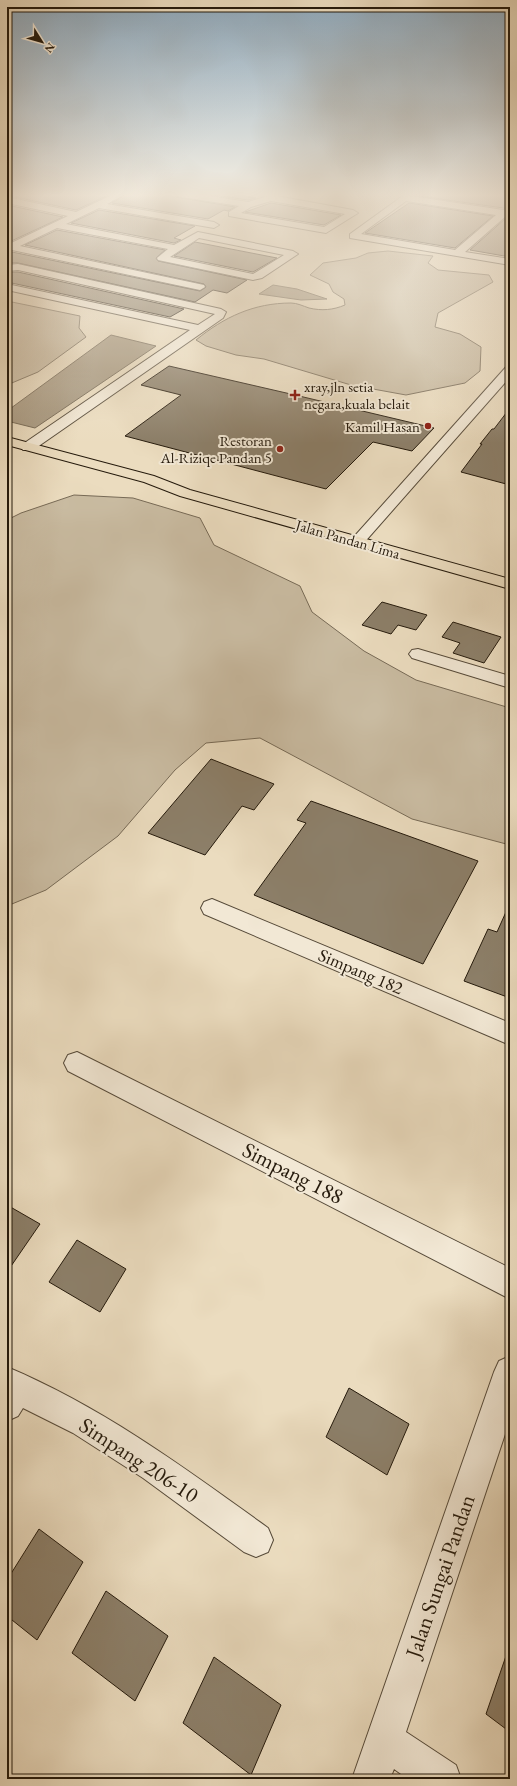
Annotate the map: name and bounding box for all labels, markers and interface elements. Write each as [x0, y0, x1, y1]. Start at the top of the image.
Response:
north arrow [22, 22, 62, 62]
text: N [42, 40, 58, 56]
place label: xray,jln setia negara,kuala belait [304, 377, 410, 413]
marker: xray,jln setia negara,kuala belait [289, 389, 301, 401]
place label: Kamil Hasan [345, 417, 420, 436]
marker: Kamil Hasan [423, 421, 433, 431]
place label: Restoran Al-Riziqe Pandan 5 [159, 431, 272, 467]
marker: Restoran Al-Riziqe Pandan 5 [275, 444, 285, 454]
street label: Jalan Pandan Lima [292, 514, 402, 563]
street label: Simpang 182 [315, 943, 407, 999]
street label: Simpang 188 [238, 1135, 348, 1211]
street label: Simpang 206-10 [74, 1411, 205, 1510]
street label: Jalan Sungai Pandan [398, 1490, 482, 1663]

